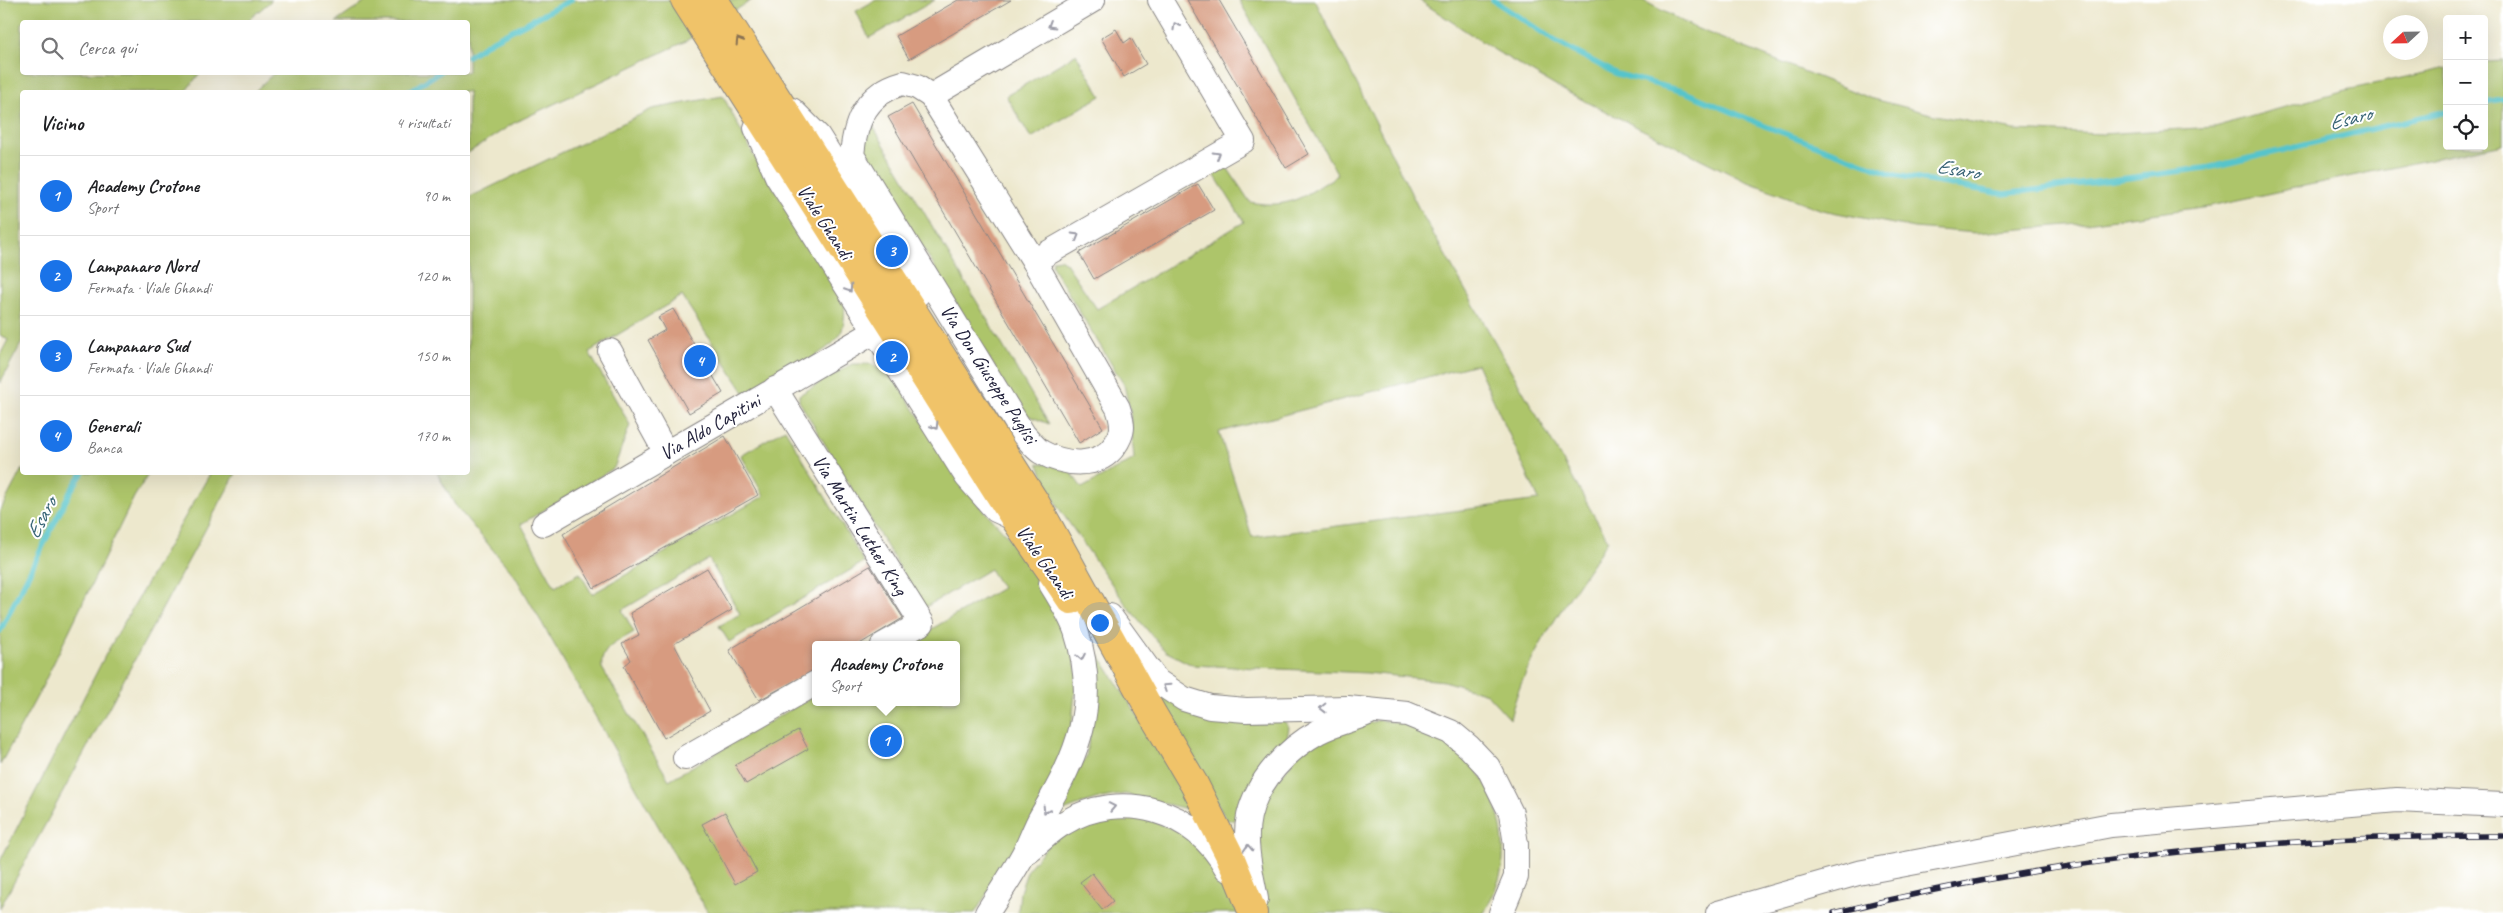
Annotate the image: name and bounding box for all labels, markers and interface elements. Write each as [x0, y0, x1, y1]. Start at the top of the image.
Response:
north arrow [2383, 15, 2428, 60]
map controls [2443, 15, 2488, 150]
button: + [2443, 15, 2488, 60]
one-way arrow [1048, 18, 1057, 28]
search box [20, 20, 470, 75]
one-way arrow [1172, 23, 1182, 32]
icon: search [38, 34, 66, 62]
text: Cerca qui [78, 36, 137, 60]
one-way arrow [736, 37, 746, 46]
button: − [2443, 60, 2488, 105]
water label: Esaro [2326, 99, 2377, 136]
button: locate [2443, 105, 2488, 150]
text: Vicino [40, 110, 83, 136]
text: 4 risultati [396, 113, 450, 133]
one-way arrow [1211, 152, 1220, 162]
water label: Esaro [1935, 153, 1985, 186]
text: Academy Crotone [87, 174, 199, 198]
street label: Viale Ghandi [791, 180, 860, 266]
text: 1 [52, 186, 60, 206]
text: 90 m [423, 186, 450, 206]
text: Sport [87, 198, 118, 218]
pin: 3 [876, 232, 908, 270]
one-way arrow [1070, 233, 1079, 243]
text: Lampanaro Nord [87, 254, 197, 278]
text: 2 [52, 266, 60, 286]
text: 120 m [416, 266, 450, 286]
text: Fermata · Viale Ghandi [87, 278, 212, 298]
one-way arrow [842, 284, 852, 293]
street label: Via Don Giuseppe Puglisi [935, 300, 1045, 450]
text: Lampanaro Sud [87, 334, 188, 358]
pin: 2 [876, 338, 908, 376]
pin: 4 [684, 342, 716, 380]
text: 3 [52, 346, 60, 366]
text: 150 m [416, 346, 450, 366]
text: Fermata · Viale Ghandi [87, 358, 212, 378]
street label: Via Aldo Capitini [655, 387, 767, 466]
text: Generali [87, 414, 140, 438]
one-way arrow [929, 421, 939, 430]
text: 4 [52, 426, 60, 446]
text: 170 m [416, 426, 450, 446]
text: Banca [87, 438, 122, 458]
street label: Via Martin Luther King [807, 450, 914, 601]
water label: Esaro [20, 490, 64, 543]
street label: Viale Ghandi [1010, 520, 1081, 606]
your location [1087, 610, 1113, 636]
popup [812, 641, 960, 706]
text: Academy Crotone [830, 652, 942, 676]
one-way arrow [1076, 652, 1086, 661]
text: Sport [830, 676, 861, 696]
one-way arrow [1162, 684, 1171, 693]
one-way arrow [1319, 703, 1327, 713]
pin: 1 [870, 722, 902, 760]
one-way arrow [1108, 802, 1117, 813]
one-way arrow [1043, 804, 1052, 814]
one-way arrow [1243, 843, 1254, 851]

